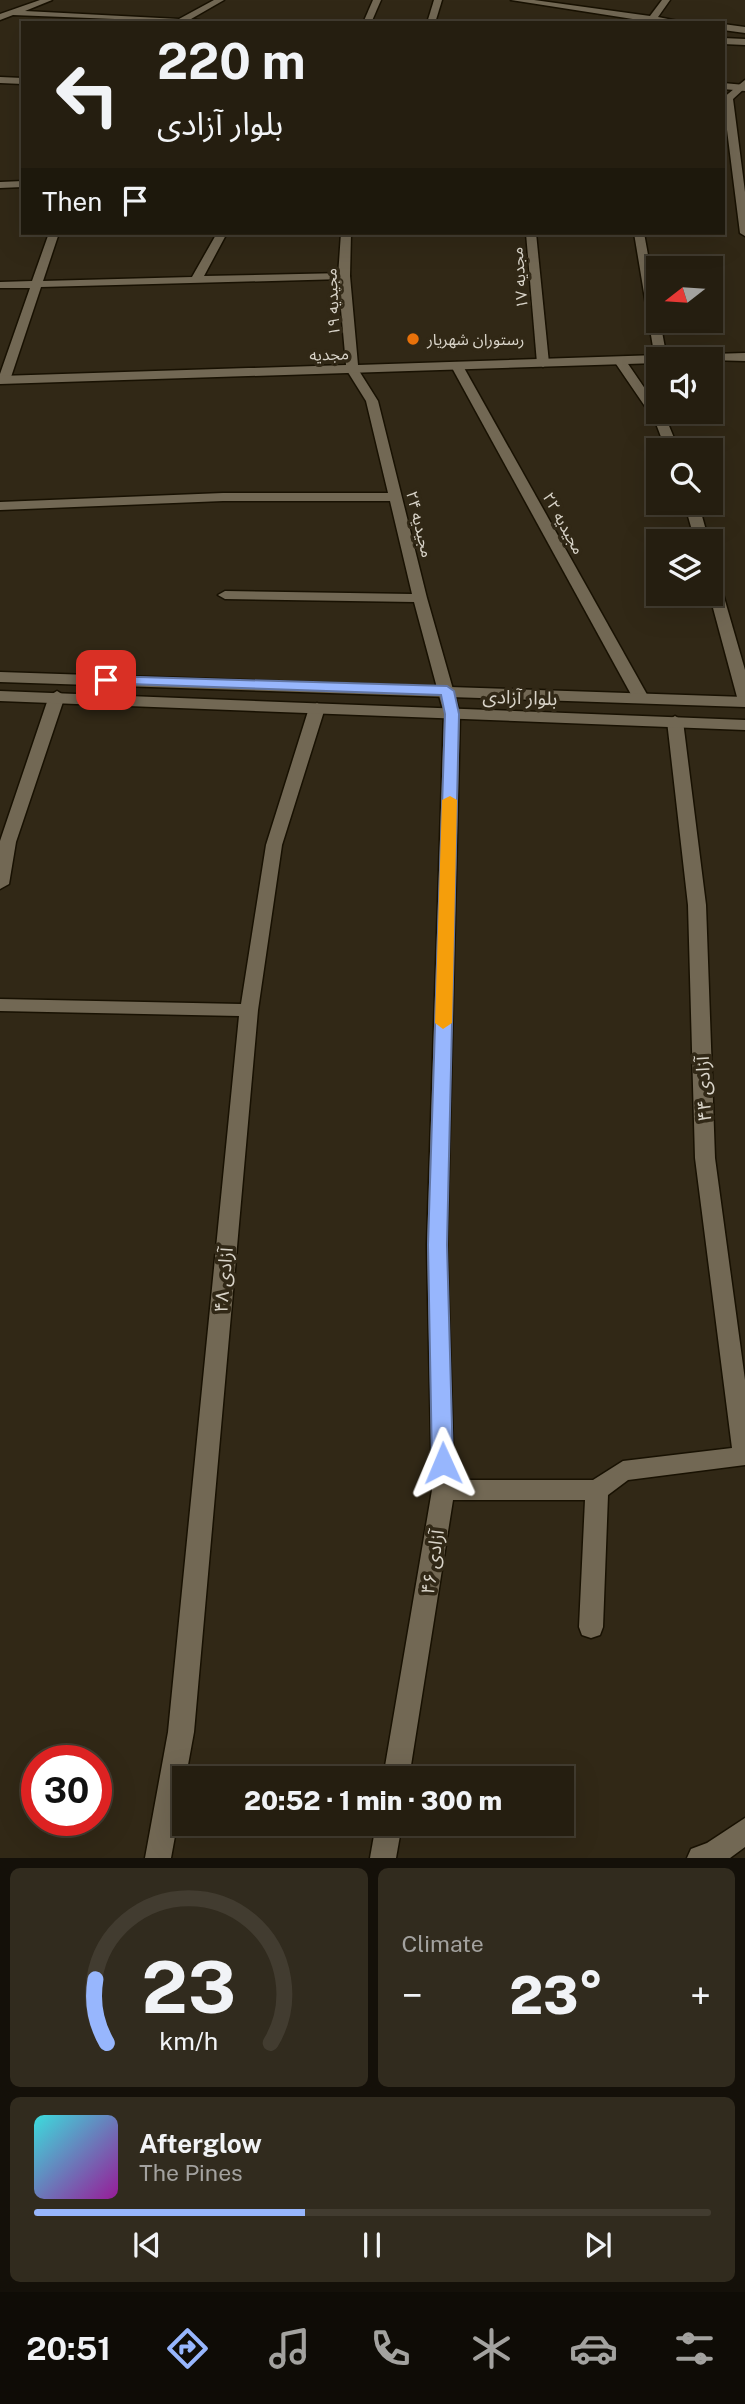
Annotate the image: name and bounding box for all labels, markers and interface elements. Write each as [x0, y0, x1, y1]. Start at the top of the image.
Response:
text: 220 m [157, 32, 306, 90]
icon: left [42, 49, 133, 140]
text: بلوار آزادی [157, 105, 283, 142]
icon: arrive [116, 182, 154, 220]
text: Then [42, 186, 102, 217]
street label: مجدیه ۱۷ [507, 246, 532, 310]
north arrow [646, 256, 723, 332]
map controls [646, 256, 723, 606]
street label: مجیدیه ۱۹ [321, 268, 344, 336]
place label: رستوران شهریار [426, 330, 524, 349]
marker: رستوران شهریار [405, 331, 421, 347]
street label: مجدیه [309, 344, 349, 365]
button: sound [646, 347, 723, 424]
button: search [646, 438, 723, 515]
street label: مجیدیه ۲۴ [402, 489, 437, 559]
street label: مجیدیه ۲۲ [539, 489, 588, 558]
button: layers [646, 529, 723, 606]
pin [76, 650, 136, 710]
icon: arrive [87, 661, 125, 699]
street label: بلوار آزادی [482, 685, 558, 710]
street label: آزادی ۴۴ [691, 1054, 716, 1122]
street label: آزادی ۴۸ [209, 1245, 238, 1314]
position arrow [406, 1426, 480, 1500]
street label: آزادی ۴۶ [416, 1527, 449, 1596]
speed limit sign: 30 [21, 1745, 112, 1836]
text: 20:52 · 1 min · 300 m [244, 1785, 502, 1816]
text: Climate [402, 1930, 484, 1957]
text: 23 [141, 1945, 236, 2030]
text: 23° [509, 1965, 603, 2026]
text: − [402, 1973, 423, 2018]
text: + [690, 1973, 711, 2018]
text: km/h [159, 2026, 218, 2056]
text: Afterglow [139, 2128, 262, 2159]
text: The Pines [139, 2159, 243, 2186]
icon: previous [128, 2226, 166, 2264]
icon: pause [353, 2226, 391, 2264]
icon: next [579, 2226, 617, 2264]
icon: directions [163, 2324, 212, 2373]
icon: music [265, 2324, 314, 2373]
icon: phone [366, 2324, 415, 2373]
icon: climate [467, 2324, 516, 2373]
icon: car [569, 2324, 618, 2373]
icon: filters [670, 2324, 719, 2373]
text: 20:51 [26, 2330, 111, 2367]

